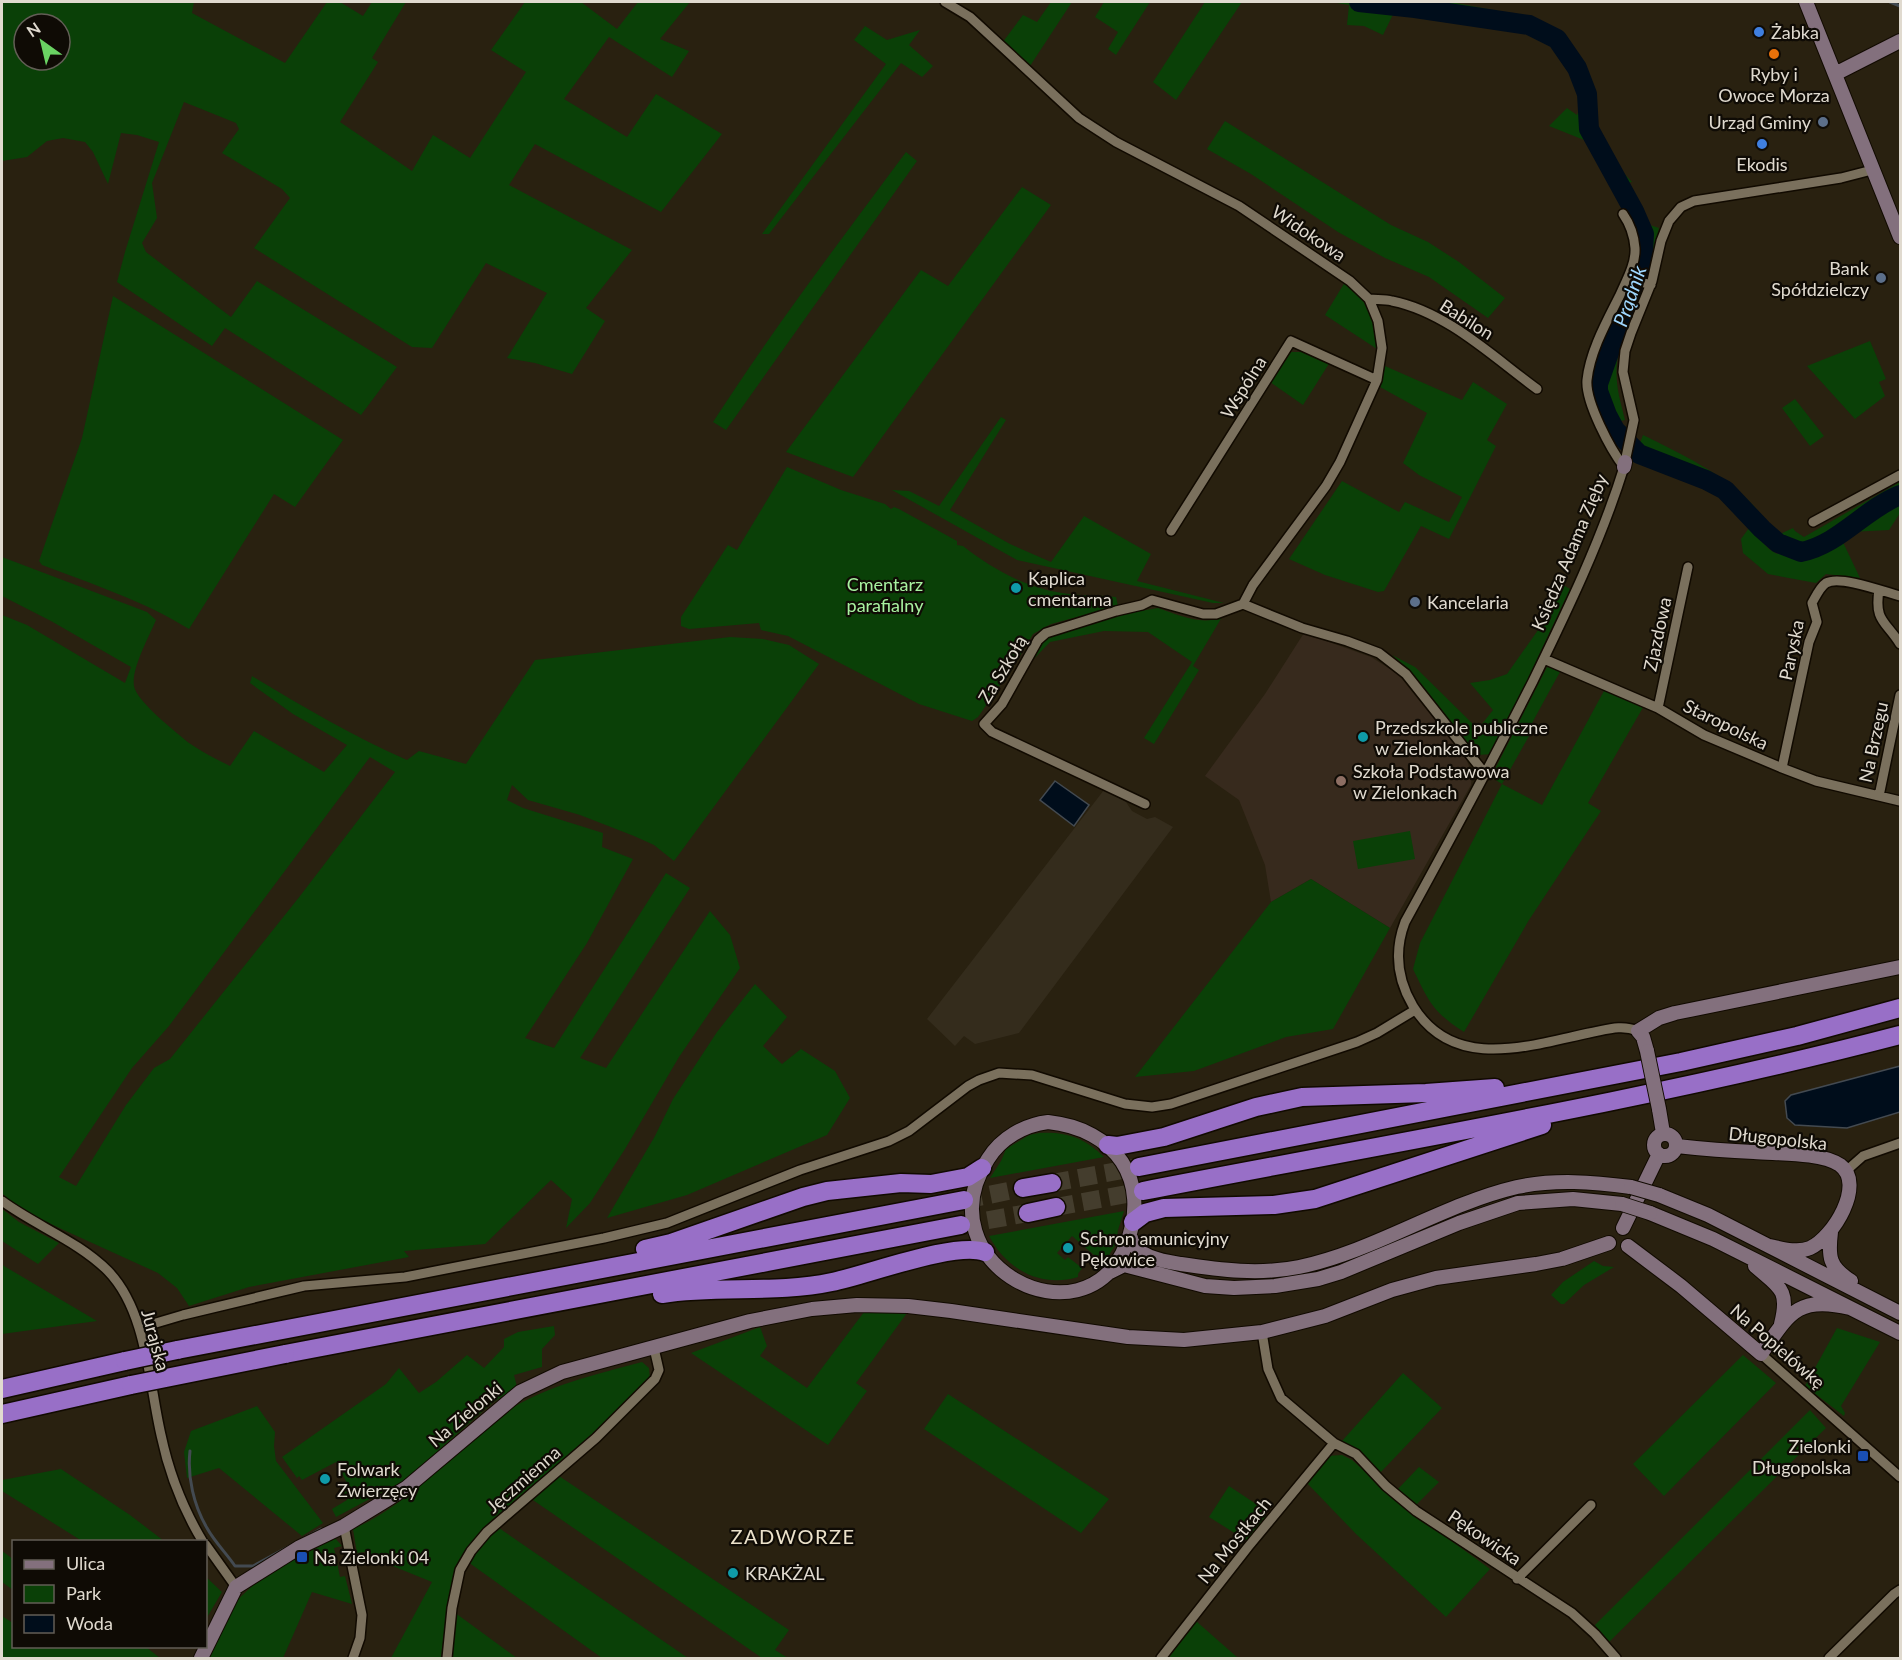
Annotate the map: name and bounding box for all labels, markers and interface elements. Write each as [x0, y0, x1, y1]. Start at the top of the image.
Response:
north arrow [12, 12, 72, 72]
text: N [23, 18, 44, 40]
place label: Żabka [1771, 21, 1819, 43]
marker: Żabka [1752, 25, 1766, 39]
marker: Ryby i Owoce Morza [1767, 47, 1781, 61]
place label: Ryby i Owoce Morza [1718, 63, 1830, 106]
place label: Urząd Gminy [1708, 111, 1812, 133]
marker: Urząd Gminy [1816, 115, 1830, 129]
marker: Ekodis [1755, 137, 1769, 151]
place label: Ekodis [1736, 153, 1788, 175]
street label: Widokowa [1268, 200, 1350, 266]
place label: Bank Spółdzielczy [1771, 257, 1870, 300]
water label: Prądnik [1607, 262, 1651, 330]
marker: Bank Spółdzielczy [1874, 271, 1888, 285]
street label: Babilon [1436, 294, 1498, 344]
street label: Wspólna [1215, 352, 1271, 422]
street label: Księdza Adama Zięby [1526, 470, 1612, 634]
place label: Kaplica cmentarna [1028, 567, 1112, 610]
park label: Cmentarz parafialny [847, 573, 924, 616]
marker: Kaplica cmentarna [1009, 581, 1023, 595]
place label: Kancelaria [1427, 591, 1509, 613]
marker: Kancelaria [1408, 595, 1422, 609]
street label: Zjazdowa [1638, 595, 1676, 673]
street label: Paryska [1774, 618, 1808, 682]
street label: Za Szkołą [973, 631, 1031, 707]
street label: Staropolska [1680, 694, 1772, 754]
street label: Na Brzegu [1854, 700, 1892, 784]
place label: Przedszkole publiczne w Zielonkach [1375, 716, 1548, 759]
marker: Przedszkole publiczne w Zielonkach [1356, 730, 1370, 744]
place label: Szkoła Podstawowa w Zielonkach [1353, 760, 1509, 803]
marker: Szkoła Podstawowa w Zielonkach [1334, 774, 1348, 788]
street label: Długopolska [1728, 1122, 1828, 1154]
place label: Schron amunicyjny Pękowice [1080, 1227, 1230, 1270]
marker: Schron amunicyjny Pękowice [1061, 1241, 1075, 1255]
street label: Na Popielówkę [1726, 1299, 1830, 1393]
street label: Jurajska [137, 1307, 175, 1373]
street label: Na Zielonki [424, 1377, 506, 1451]
place label: Zielonki Długopolska [1752, 1435, 1851, 1478]
street label: Jęczmienna [481, 1441, 565, 1517]
marker: Zielonki Długopolska [1856, 1449, 1870, 1463]
place label: Folwark Zwierzęcy [337, 1458, 418, 1501]
marker: Folwark Zwierzęcy [318, 1472, 332, 1486]
street label: Na Mostkach [1193, 1492, 1275, 1588]
street label: Pękowicka [1444, 1504, 1526, 1570]
district label: ZADWORZE [730, 1524, 856, 1548]
legend [12, 1540, 207, 1648]
place label: Na Zielonki 04 [314, 1546, 429, 1568]
marker: Na Zielonki 04 [295, 1550, 309, 1564]
text: Ulica [66, 1552, 105, 1574]
place label: KRAKŻAL [745, 1562, 825, 1584]
marker: KRAKŻAL [726, 1566, 740, 1580]
text: Park [66, 1582, 102, 1604]
text: Woda [66, 1612, 113, 1634]

